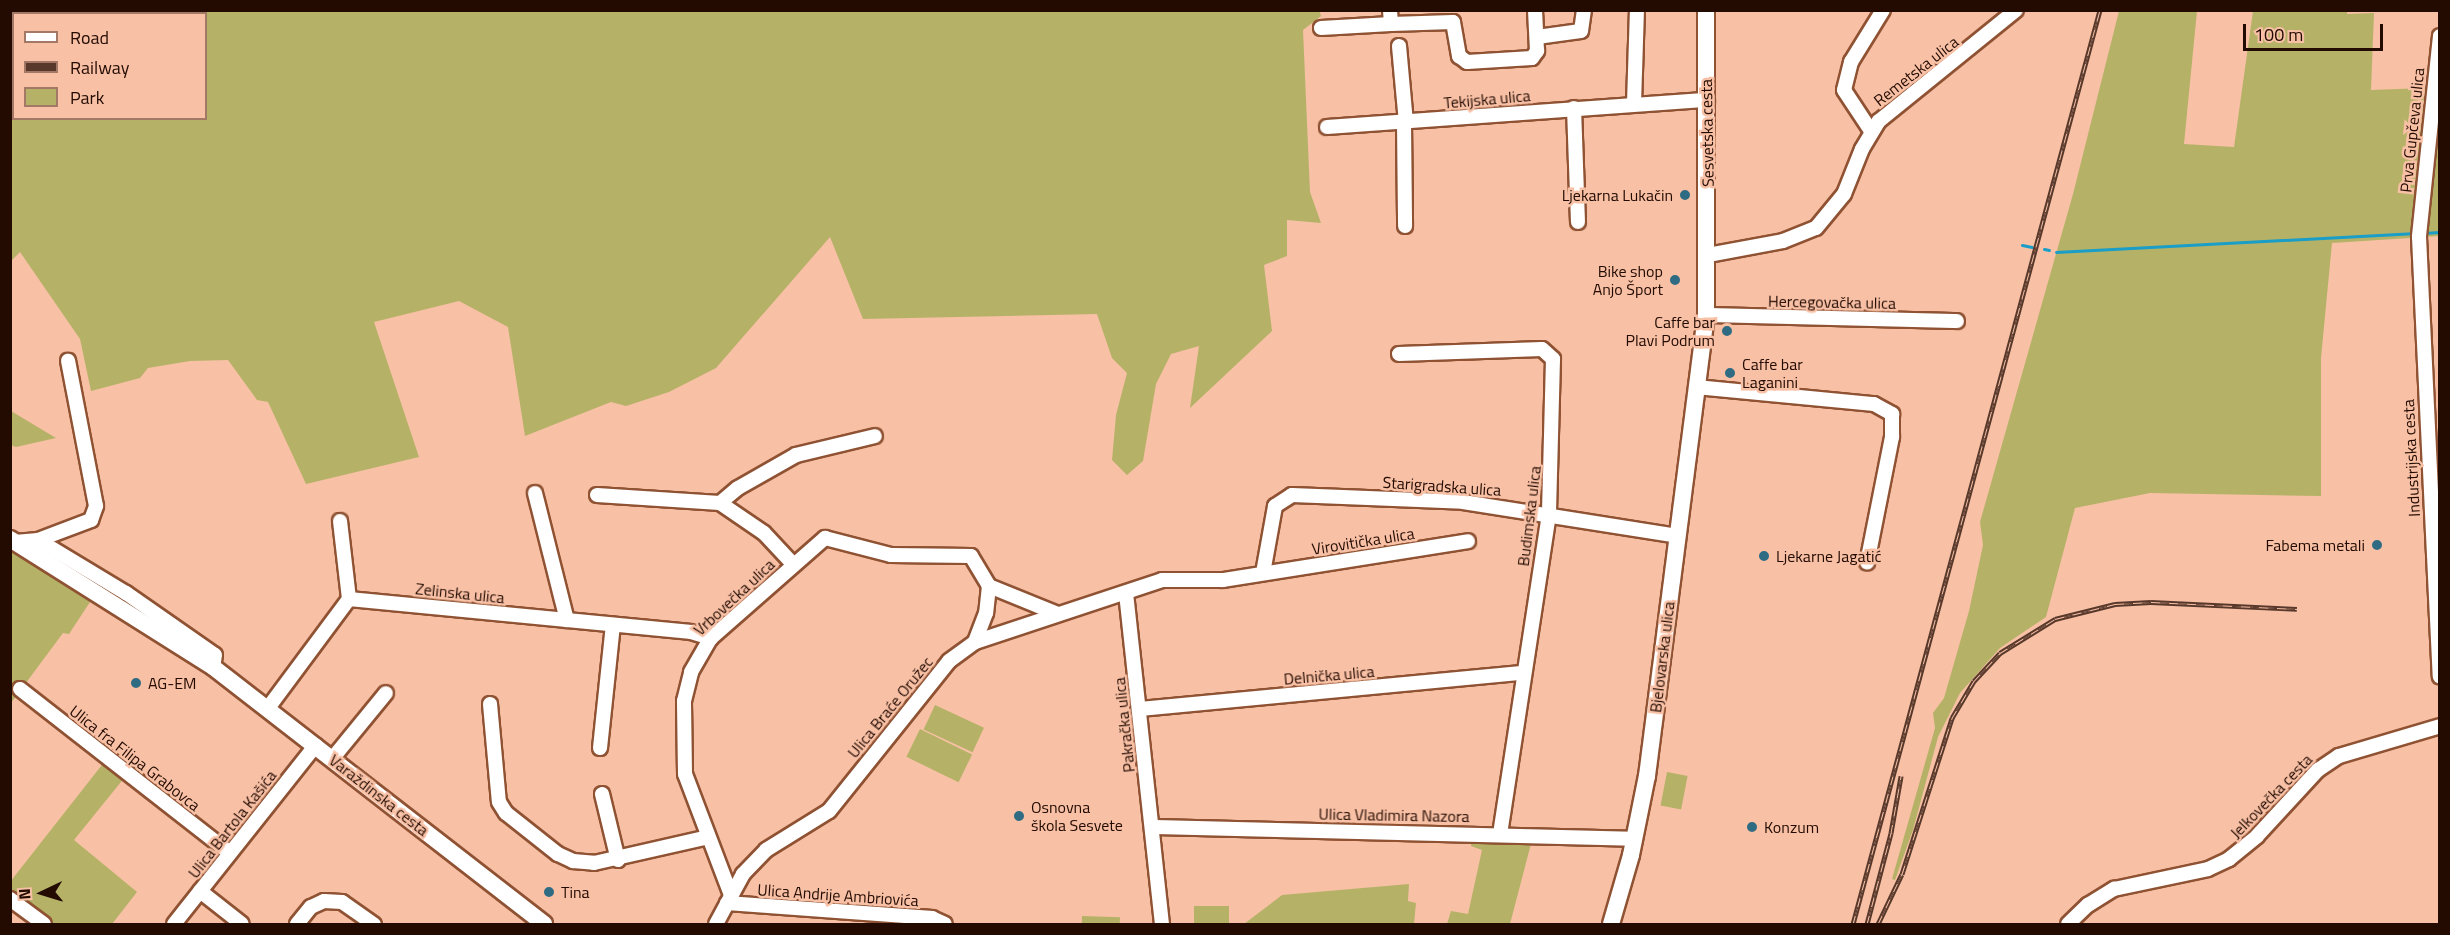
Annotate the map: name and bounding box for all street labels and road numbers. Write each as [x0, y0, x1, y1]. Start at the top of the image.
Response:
street label: Remetska ulica [1870, 32, 1962, 110]
street label: Prva Gupčeva ulica [2396, 67, 2428, 193]
street label: Sesvetska cesta [1696, 79, 1718, 187]
street label: Tekijska ulica [1443, 86, 1531, 112]
street label: Hercegovačka ulica [1768, 291, 1896, 313]
street label: Industrijska cesta [2398, 399, 2424, 517]
street label: Budimska ulica [1513, 465, 1545, 567]
street label: Starigradska ulica [1382, 472, 1502, 500]
street label: Virovitička ulica [1310, 523, 1416, 559]
street label: Vrbovečka ulica [690, 555, 778, 639]
street label: Zelinska ulica [414, 579, 506, 607]
street label: Bjelovarska ulica [1646, 600, 1678, 714]
street label: Ulica Braće Oružec [843, 652, 937, 762]
street label: Delnička ulica [1283, 661, 1375, 689]
street label: Pakračka ulica [1109, 677, 1139, 773]
street label: Ulica fra Filipa Grabovca [66, 701, 204, 815]
street label: Varaždinska cesta [325, 750, 433, 840]
street label: Jelkovečka cesta [2226, 750, 2316, 842]
street label: Ulica Bartola Kašića [184, 766, 280, 882]
street label: Ulica Vladimira Nazora [1318, 804, 1470, 826]
street label: Ulica Andrije Ambriovića [757, 880, 919, 910]

